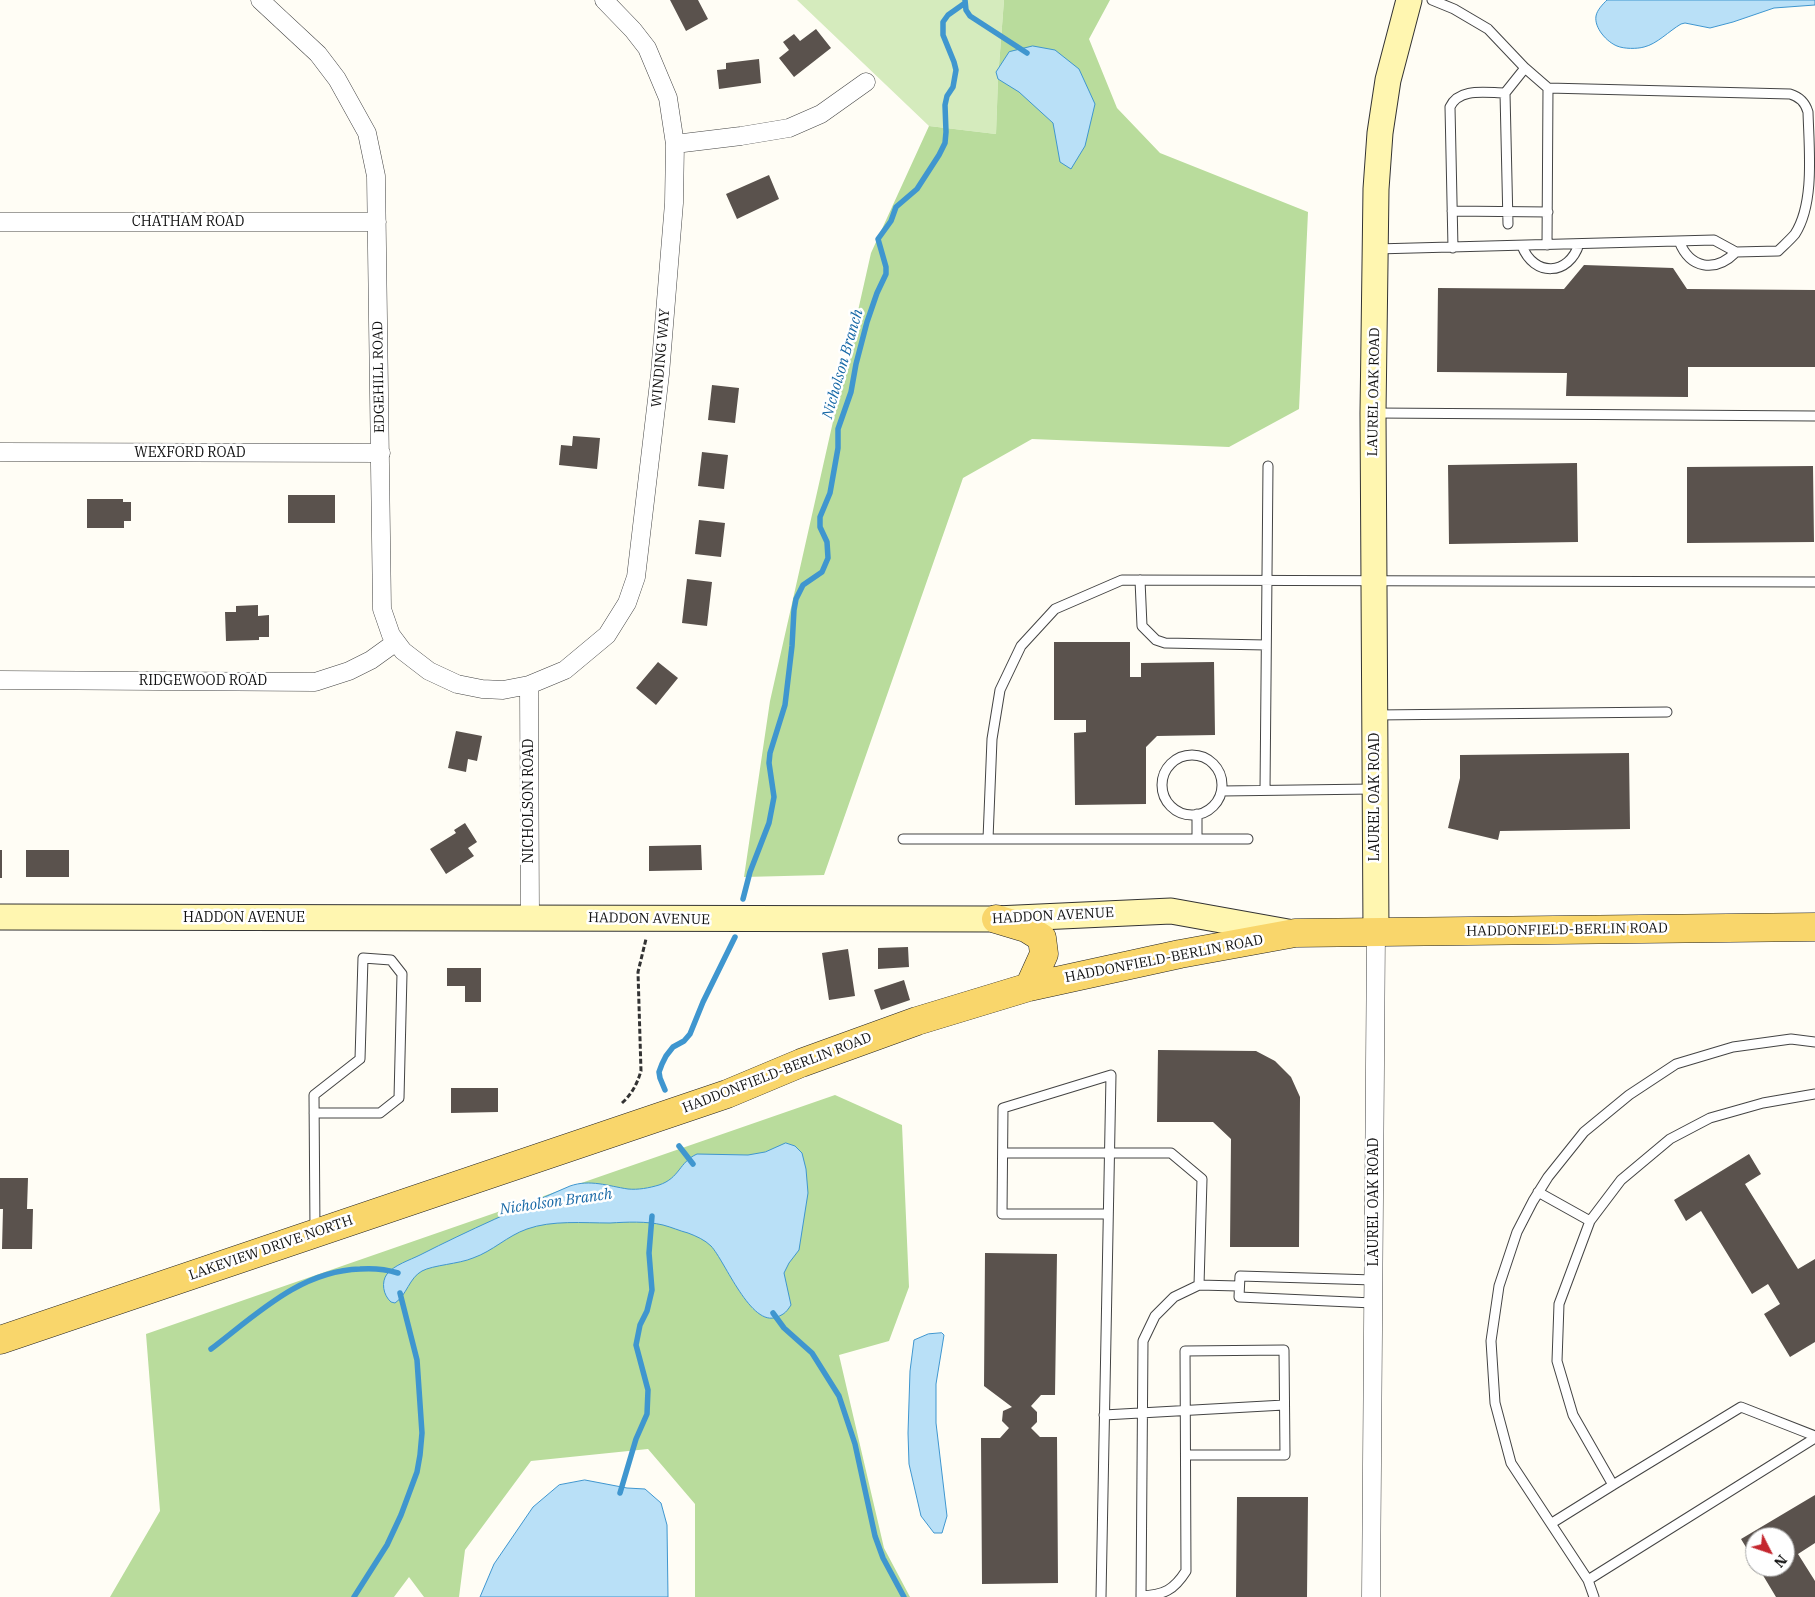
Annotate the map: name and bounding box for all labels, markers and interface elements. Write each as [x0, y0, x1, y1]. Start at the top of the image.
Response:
street label: CHATHAM ROAD [132, 214, 244, 230]
water label: Nicholson Branch [819, 307, 867, 421]
street label: WINDING WAY [648, 308, 674, 408]
street label: EDGEHILL ROAD [370, 321, 388, 433]
street label: LAUREL OAK ROAD [1364, 327, 1384, 457]
street label: WEXFORD ROAD [134, 445, 246, 461]
street label: RIDGEWOOD ROAD [139, 673, 267, 689]
street label: LAUREL OAK ROAD [1367, 733, 1383, 861]
street label: NICHOLSON ROAD [521, 738, 537, 864]
street label: HADDON AVENUE [992, 904, 1114, 928]
street label: HADDON AVENUE [183, 910, 305, 926]
street label: HADDON AVENUE [588, 910, 710, 928]
street label: HADDONFIELD-BERLIN ROAD [1466, 920, 1668, 940]
street label: HADDONFIELD-BERLIN ROAD [1063, 932, 1265, 986]
street label: HADDONFIELD-BERLIN ROAD [680, 1029, 874, 1117]
street label: LAUREL OAK ROAD [1366, 1138, 1382, 1266]
water label: Nicholson Branch [499, 1185, 613, 1219]
street label: LAKEVIEW DRIVE NORTH [187, 1212, 355, 1284]
north arrow [1745, 1527, 1795, 1577]
text: N [1770, 1551, 1791, 1571]

